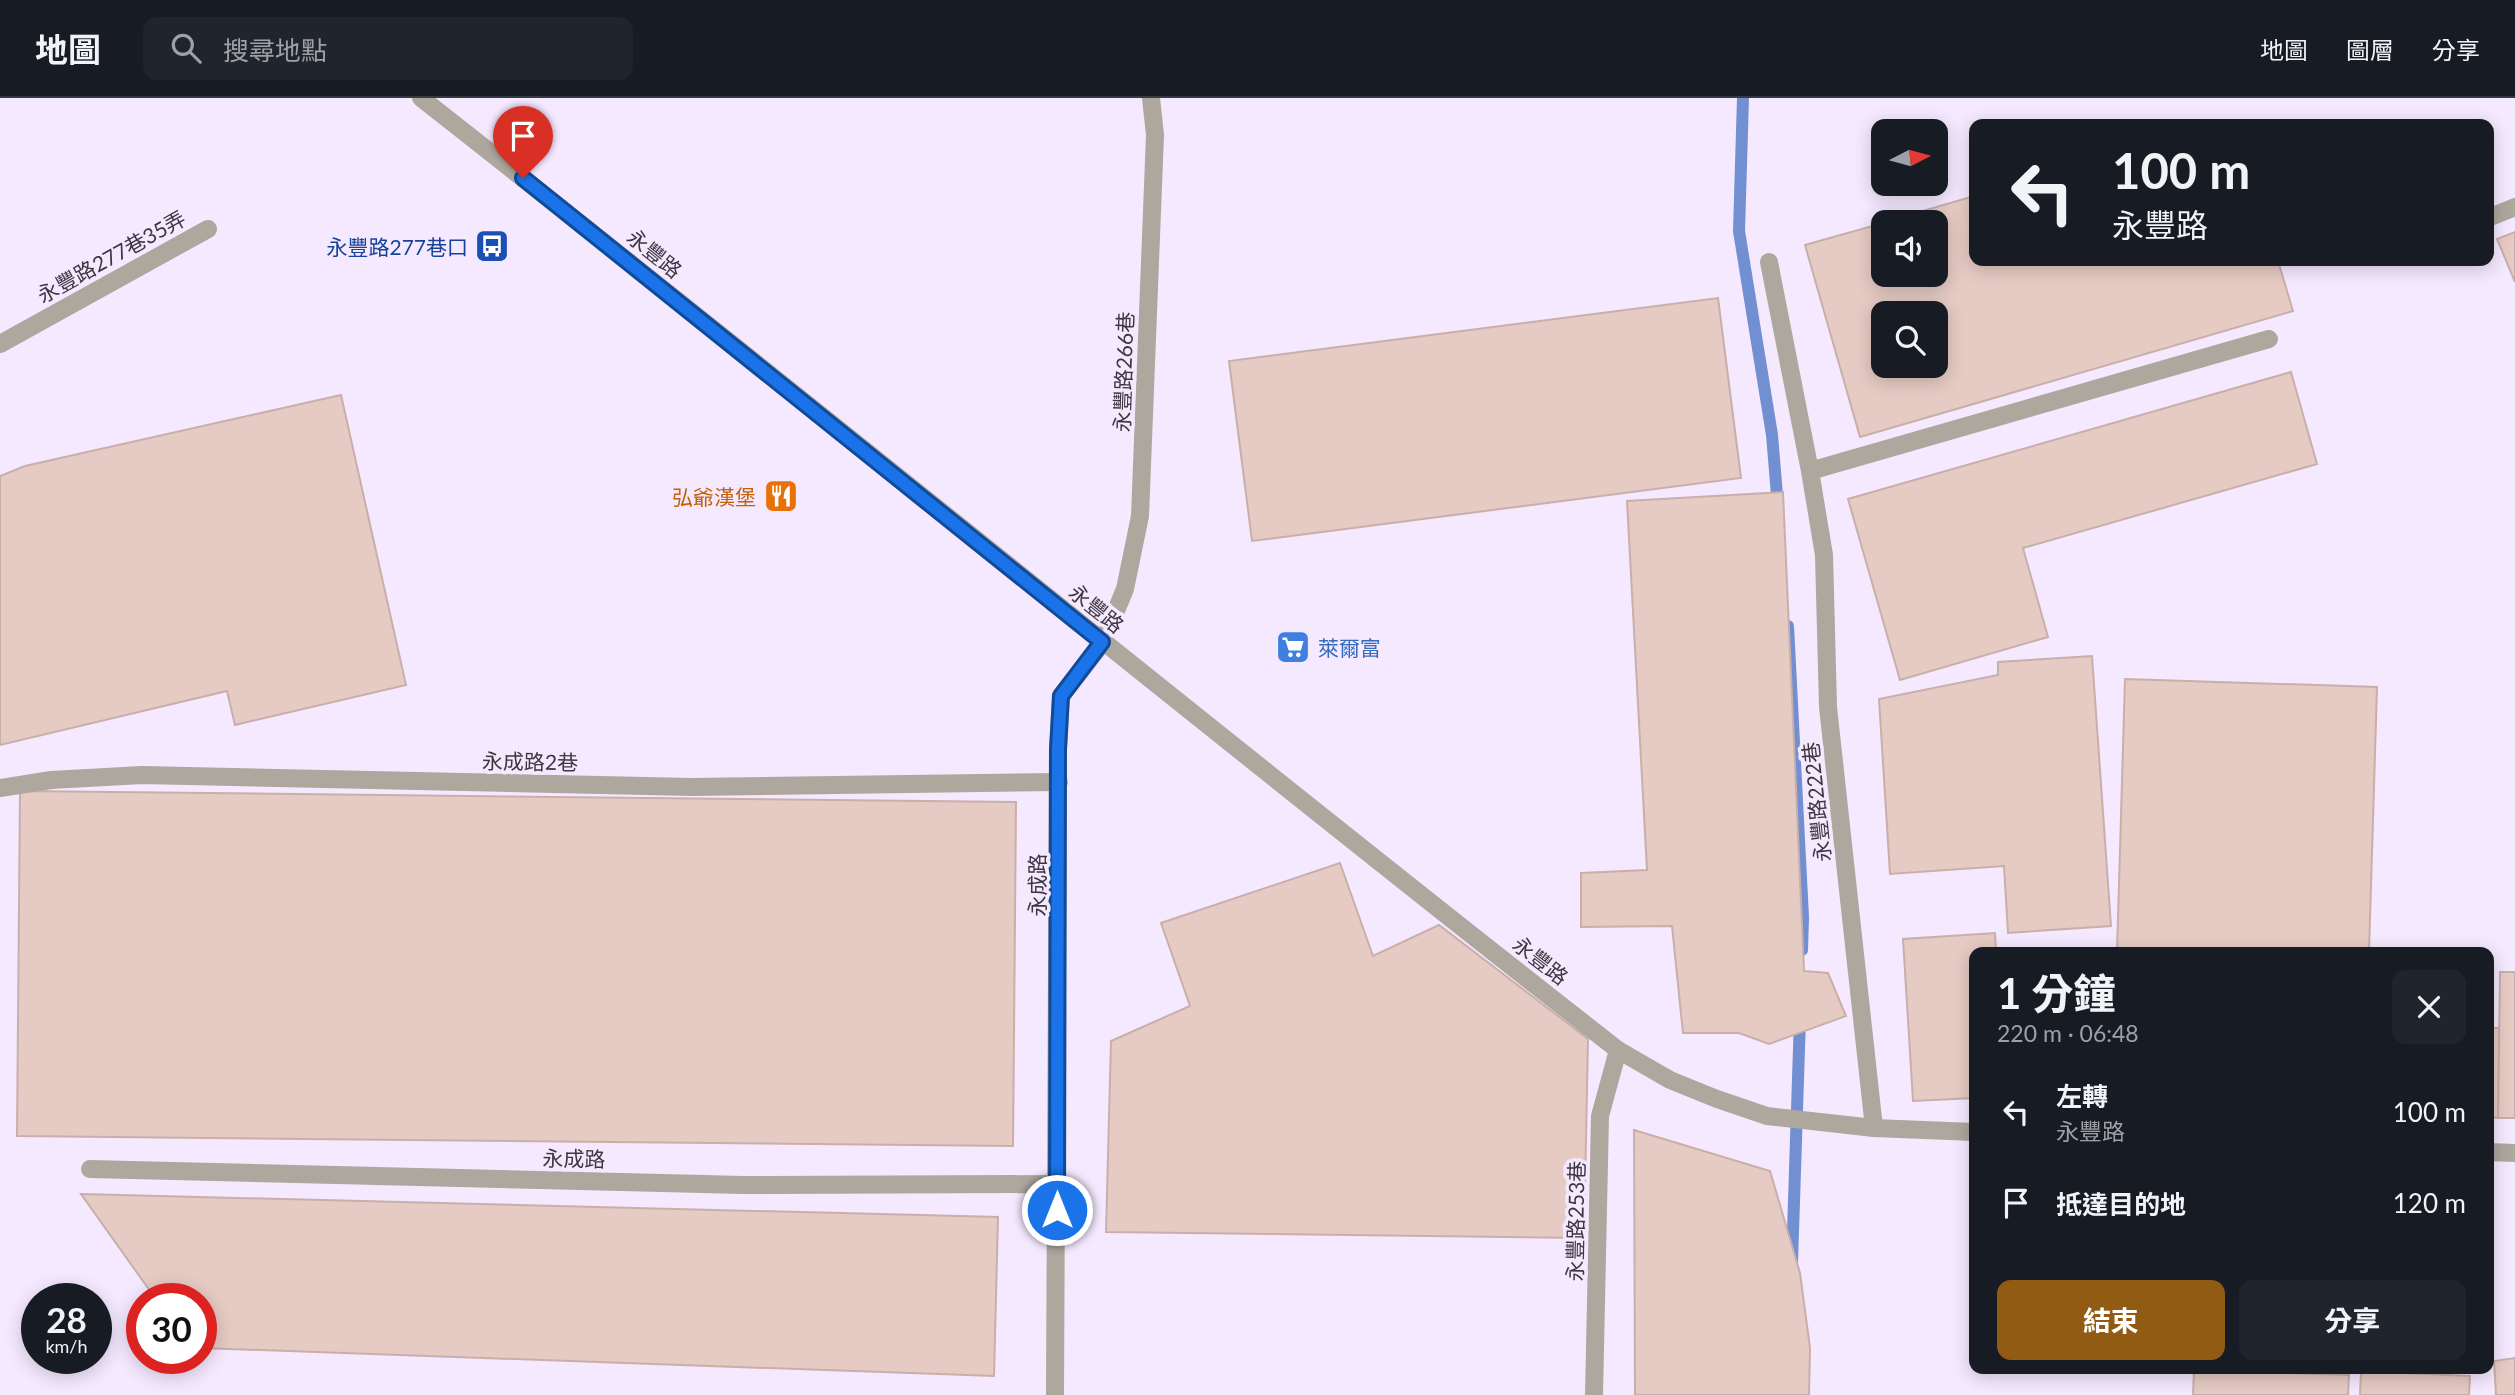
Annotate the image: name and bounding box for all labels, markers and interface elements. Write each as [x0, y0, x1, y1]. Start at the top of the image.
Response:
search box [143, 17, 633, 80]
text: 地圖 [35, 29, 101, 69]
icon: search [167, 29, 205, 67]
text: 搜尋地點 [223, 34, 327, 66]
text: 地圖 [2260, 35, 2308, 64]
text: 圖層 [2346, 35, 2394, 64]
text: 分享 [2432, 35, 2480, 64]
pin [493, 106, 553, 178]
icon: arrive [504, 117, 542, 155]
north arrow [1871, 119, 1948, 196]
map controls [1871, 119, 1948, 378]
text: 100 m [2112, 141, 2250, 199]
icon: left [1997, 147, 2088, 238]
street label: 永豐路277巷35弄 [32, 205, 190, 307]
text: 永豐路 [2112, 205, 2208, 244]
button: sound [1871, 210, 1948, 287]
street label: 永豐路 [623, 223, 687, 283]
bus stop icon: 永豐路277巷口 [473, 227, 511, 265]
place label: 永豐路277巷口 [326, 234, 468, 259]
button: search [1871, 301, 1948, 378]
street label: 永豐路266巷 [1108, 311, 1138, 433]
restaurant icon: 弘爺漢堡 [762, 477, 800, 515]
place label: 弘爺漢堡 [672, 484, 756, 509]
street label: 永豐路 [1065, 578, 1129, 638]
supermarket icon: 萊爾富 [1274, 628, 1312, 666]
place label: 萊爾富 [1318, 635, 1381, 660]
street label: 永豐路222巷 [1797, 741, 1835, 863]
street label: 永成路2巷 [482, 748, 578, 774]
street label: 永成路 [1024, 854, 1049, 917]
street label: 永豐路 [1508, 931, 1574, 989]
text: 1 分鐘 [1997, 968, 2116, 1018]
button: close [2392, 970, 2466, 1044]
text: 220 m · 06:48 [1997, 1019, 2139, 1047]
text: 左轉 [2056, 1080, 2108, 1112]
icon: left [1997, 1093, 2035, 1131]
text: 100 m [2393, 1096, 2466, 1128]
text: 永豐路 [2056, 1117, 2125, 1145]
street label: 永成路 [542, 1145, 606, 1171]
street label: 永豐路253巷 [1561, 1161, 1589, 1281]
position arrow [1020, 1173, 1094, 1247]
icon: arrive [1997, 1184, 2035, 1222]
text: 120 m [2393, 1187, 2466, 1219]
text: 抵達目的地 [2056, 1188, 2186, 1220]
button: 結束 [1997, 1280, 2225, 1360]
button: 分享 [2239, 1280, 2466, 1360]
speed limit sign: 30 [126, 1283, 217, 1374]
text: 28 [46, 1298, 87, 1340]
text: km/h [45, 1335, 88, 1357]

